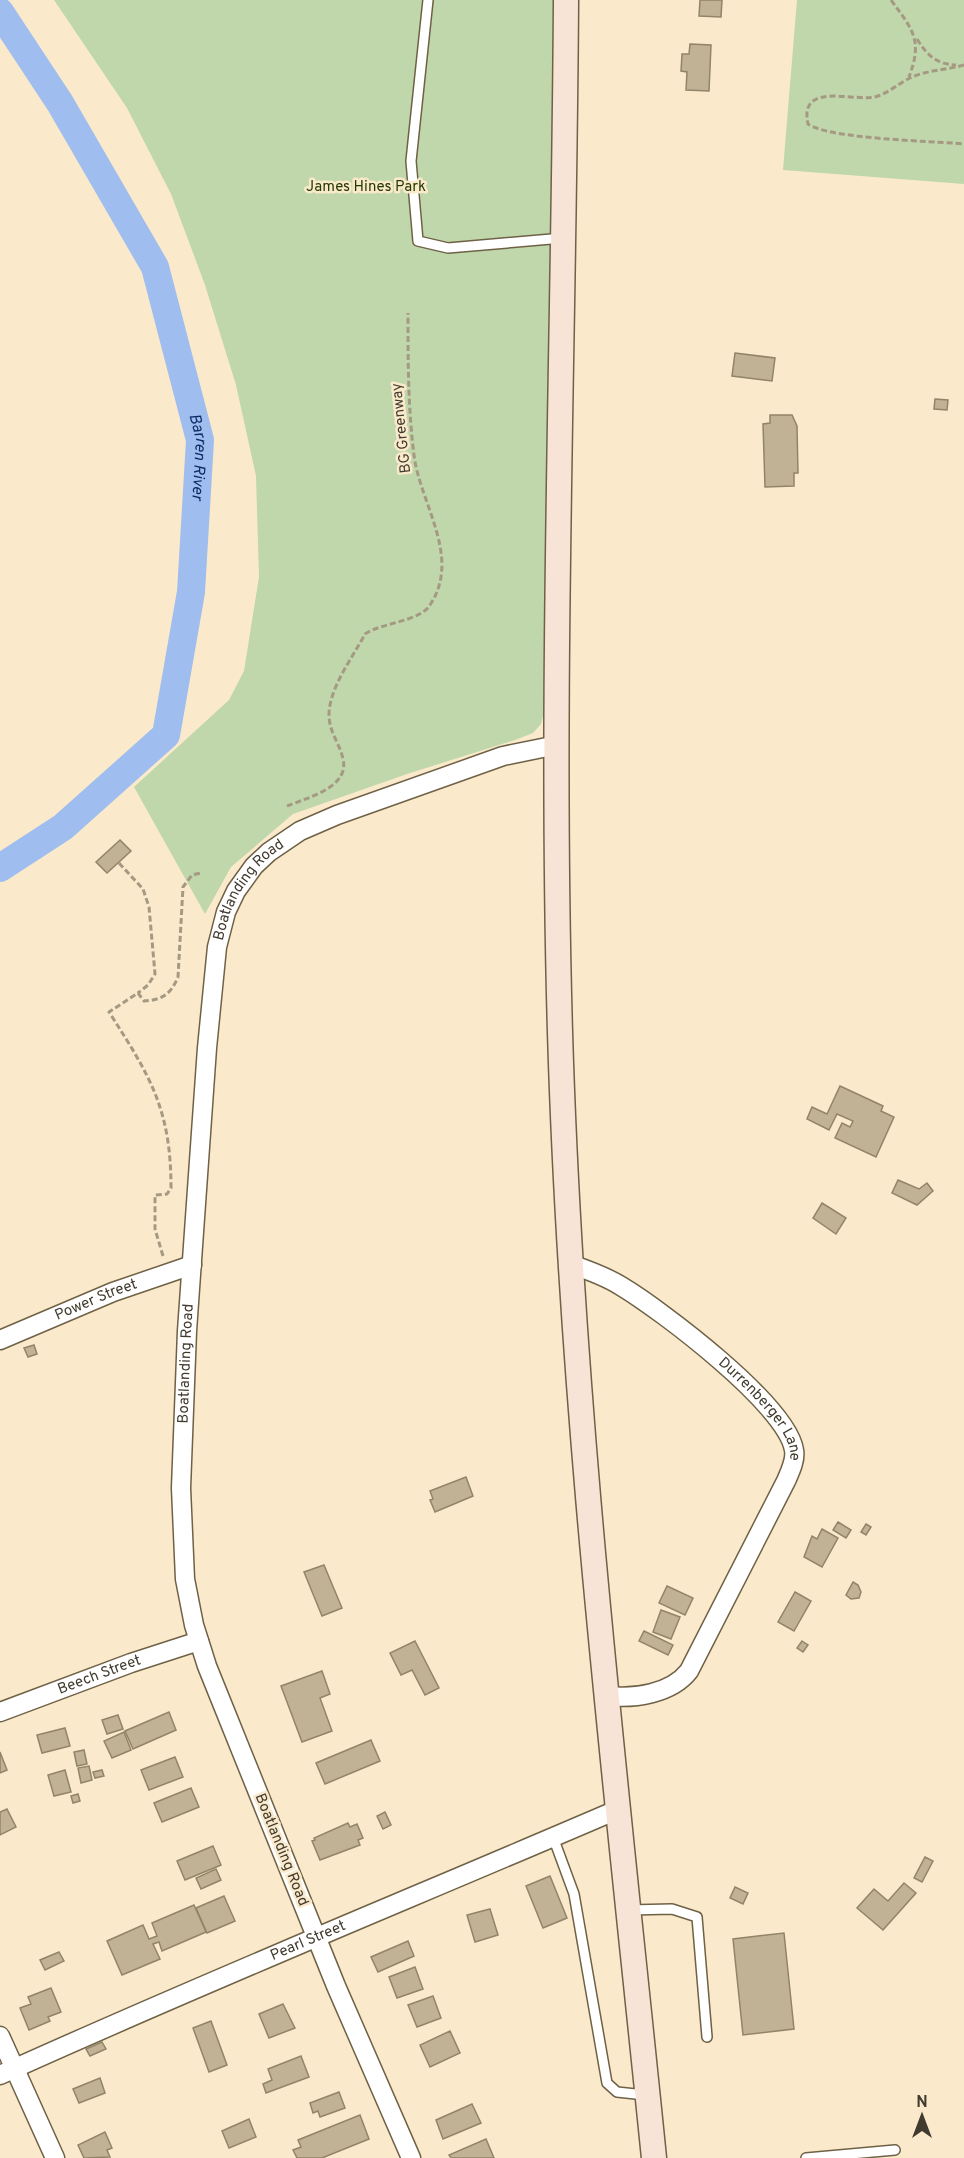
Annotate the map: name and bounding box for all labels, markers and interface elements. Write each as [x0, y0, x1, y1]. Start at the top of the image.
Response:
park label: James Hines Park [306, 178, 426, 197]
street label: BG Greenway [388, 382, 416, 474]
water label: Barren River [184, 411, 210, 503]
street label: Boatlanding Road [210, 835, 288, 943]
street label: Power Street [52, 1275, 140, 1325]
street label: Boatlanding Road [174, 1303, 198, 1424]
street label: Durrenberger Lane [714, 1353, 804, 1462]
street label: Beech Street [55, 1651, 143, 1699]
street label: Boatlanding Road [250, 1791, 312, 1909]
street label: Pearl Street [267, 1916, 349, 1965]
north arrow [892, 2086, 952, 2146]
text: N [916, 2093, 928, 2113]

